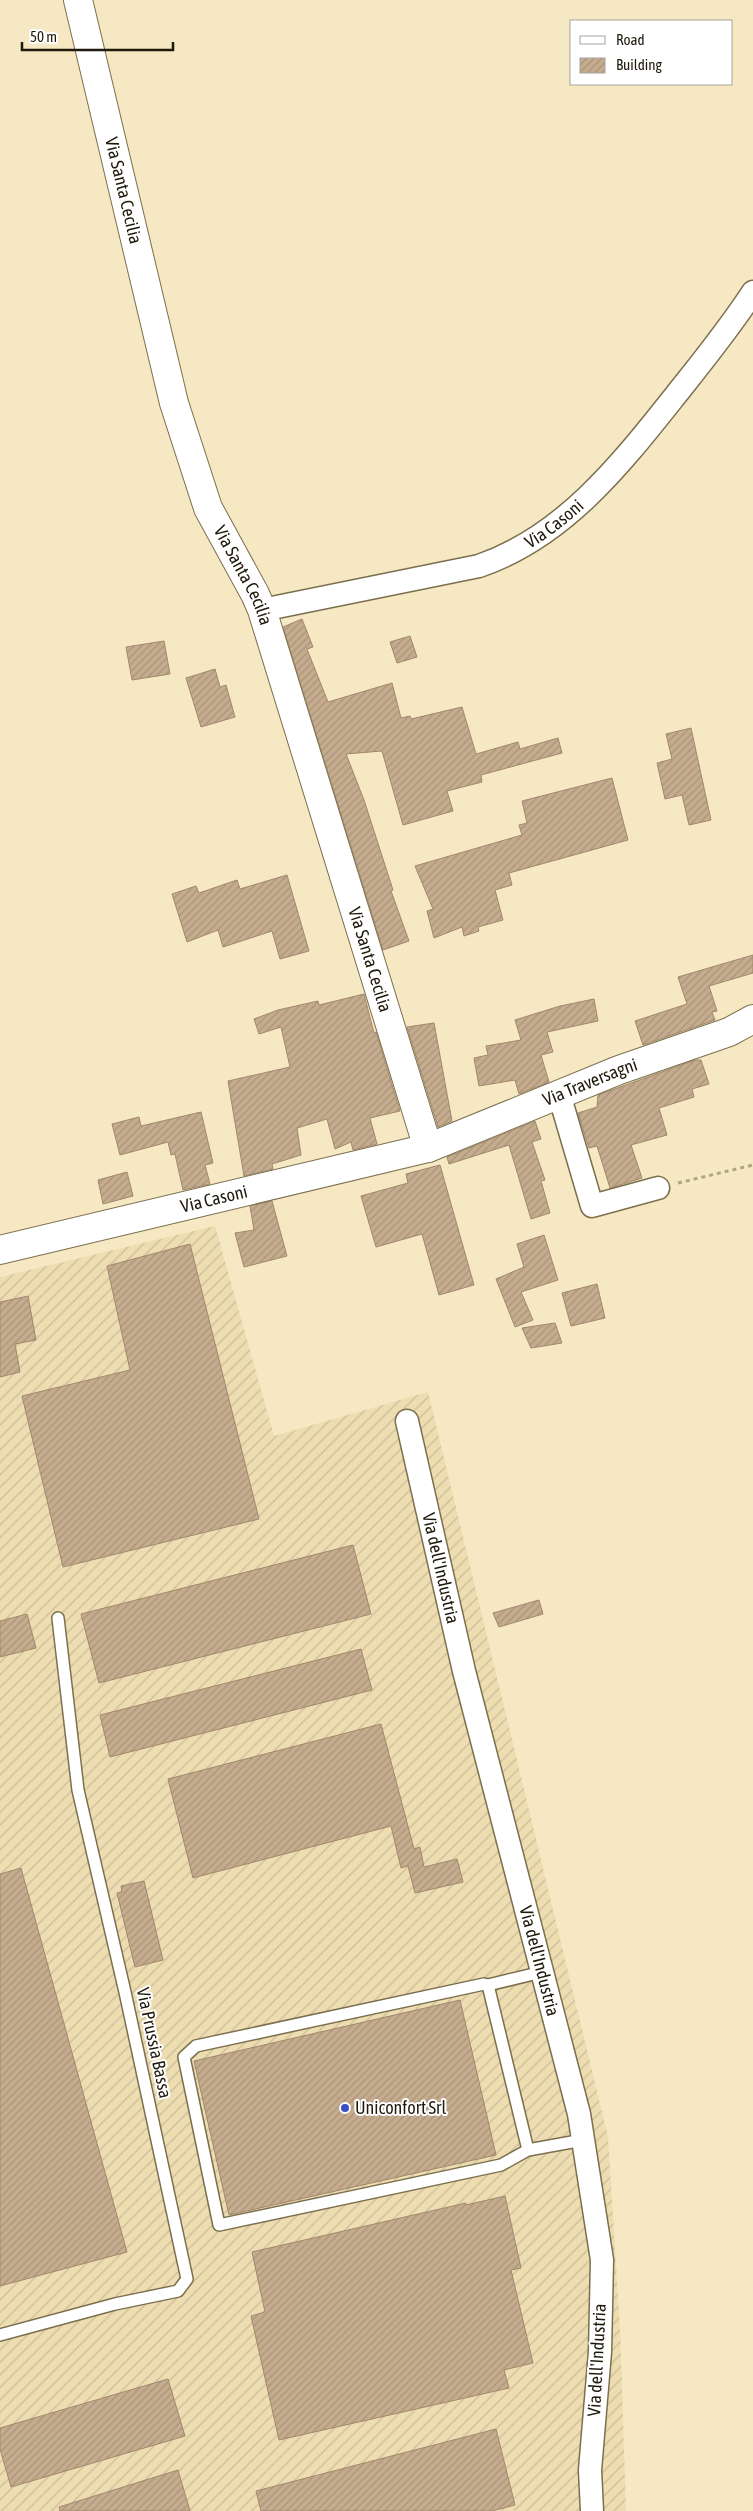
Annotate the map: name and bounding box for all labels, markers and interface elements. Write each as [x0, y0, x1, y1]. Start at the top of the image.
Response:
scale bar [22, 20, 174, 52]
legend [570, 20, 733, 85]
text: 50 m [30, 28, 57, 45]
text: Road [616, 31, 645, 48]
text: Building [616, 56, 662, 73]
street label: Via Santa Cecilia [101, 135, 147, 246]
street label: Via Casoni [521, 495, 588, 552]
street label: Via Santa Cecilia [210, 522, 277, 628]
street label: Via Santa Cecilia [344, 904, 396, 1015]
street label: Via Traversagni [540, 1053, 640, 1110]
street label: Via Casoni [178, 1180, 249, 1217]
street label: Via dell'Industria [418, 1511, 464, 1626]
street label: Via dell'Industria [515, 1904, 564, 2018]
street label: Via Prussia Bassa [133, 1986, 176, 2100]
place label: Uniconfort Srl [355, 2097, 446, 2118]
marker: Uniconfort Srl [339, 2102, 351, 2114]
street label: Via dell'Industria [583, 2303, 610, 2417]

